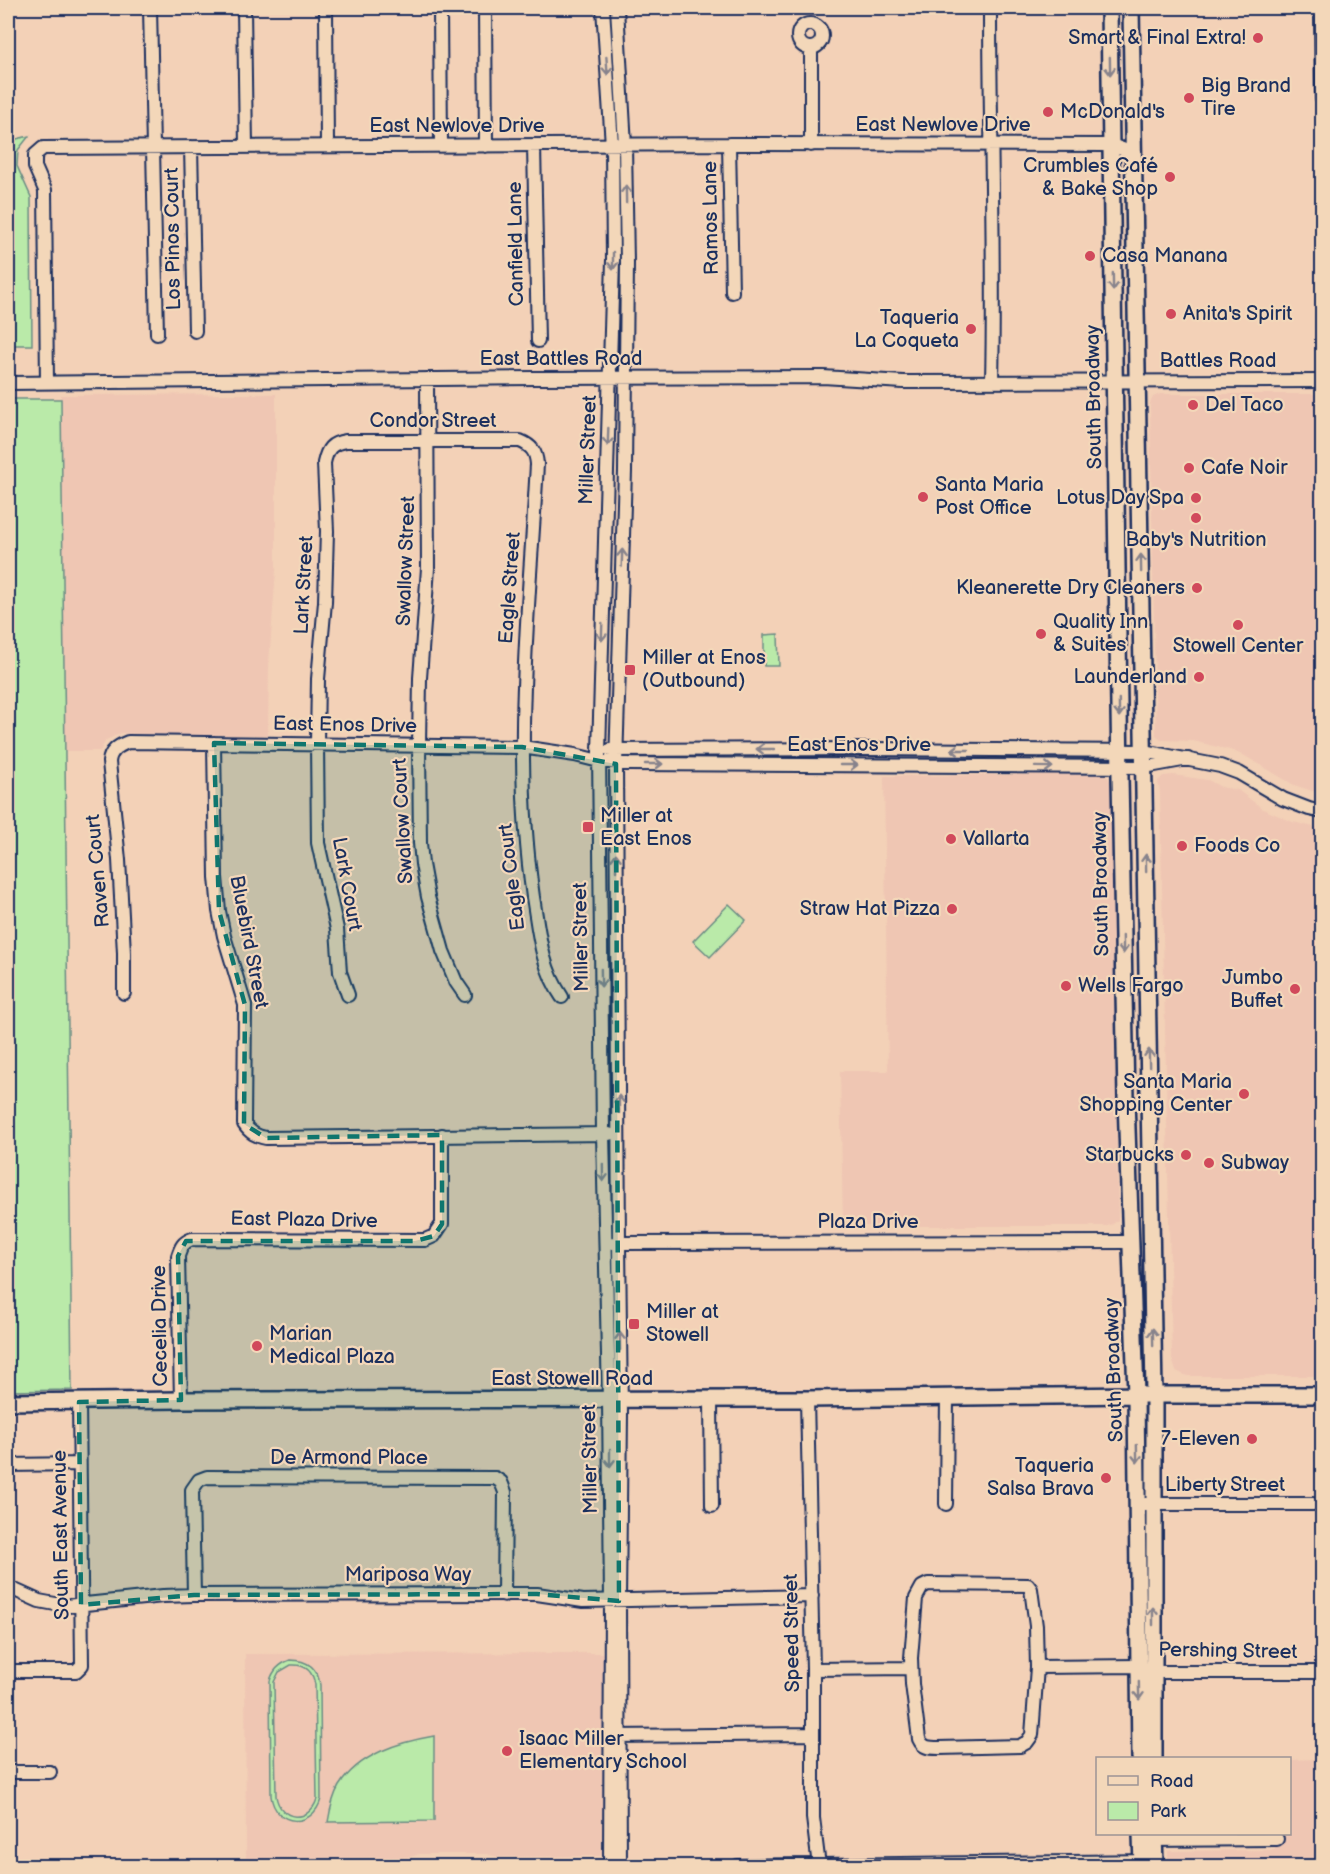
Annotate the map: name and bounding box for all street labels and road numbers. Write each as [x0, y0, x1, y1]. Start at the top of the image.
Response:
street label: East Newlove Drive [855, 113, 1031, 137]
street label: East Newlove Drive [369, 114, 545, 138]
street label: Ramos Lane [698, 161, 724, 275]
street label: Los Pinos Court [160, 167, 186, 311]
street label: Canfield Lane [503, 181, 529, 307]
street label: South Broadway [1081, 325, 1107, 469]
street label: East Battles Road [479, 347, 643, 371]
street label: Battles Road [1159, 349, 1277, 373]
street label: Miller Street [574, 395, 602, 505]
street label: Condor Street [370, 409, 496, 433]
street label: Swallow Street [392, 496, 420, 626]
street label: Eagle Street [494, 531, 526, 645]
street label: Lark Street [289, 535, 319, 635]
street label: East Enos Drive [273, 712, 417, 738]
street label: East Enos Drive [787, 733, 931, 757]
street label: Swallow Court [388, 758, 418, 884]
street label: South Broadway [1088, 812, 1114, 956]
street label: Raven Court [81, 813, 115, 929]
street label: Eagle Court [494, 822, 530, 932]
street label: Lark Court [327, 835, 367, 933]
street label: Bluebird Street [224, 873, 274, 1011]
street label: Miller Street [568, 882, 594, 992]
street label: East Plaza Drive [230, 1207, 378, 1233]
street label: Plaza Drive [817, 1210, 919, 1234]
street label: Cecelia Drive [147, 1265, 173, 1387]
street label: South Broadway [1099, 1297, 1129, 1443]
street label: East Stowell Road [491, 1367, 653, 1391]
street label: Miller Street [577, 1404, 603, 1514]
street label: De Armond Place [270, 1446, 428, 1470]
street label: South East Avenue [48, 1450, 74, 1620]
street label: Liberty Street [1165, 1473, 1285, 1497]
street label: Mariposa Way [345, 1563, 471, 1587]
street label: Speed Street [779, 1573, 805, 1693]
street label: Pershing Street [1158, 1638, 1298, 1664]

